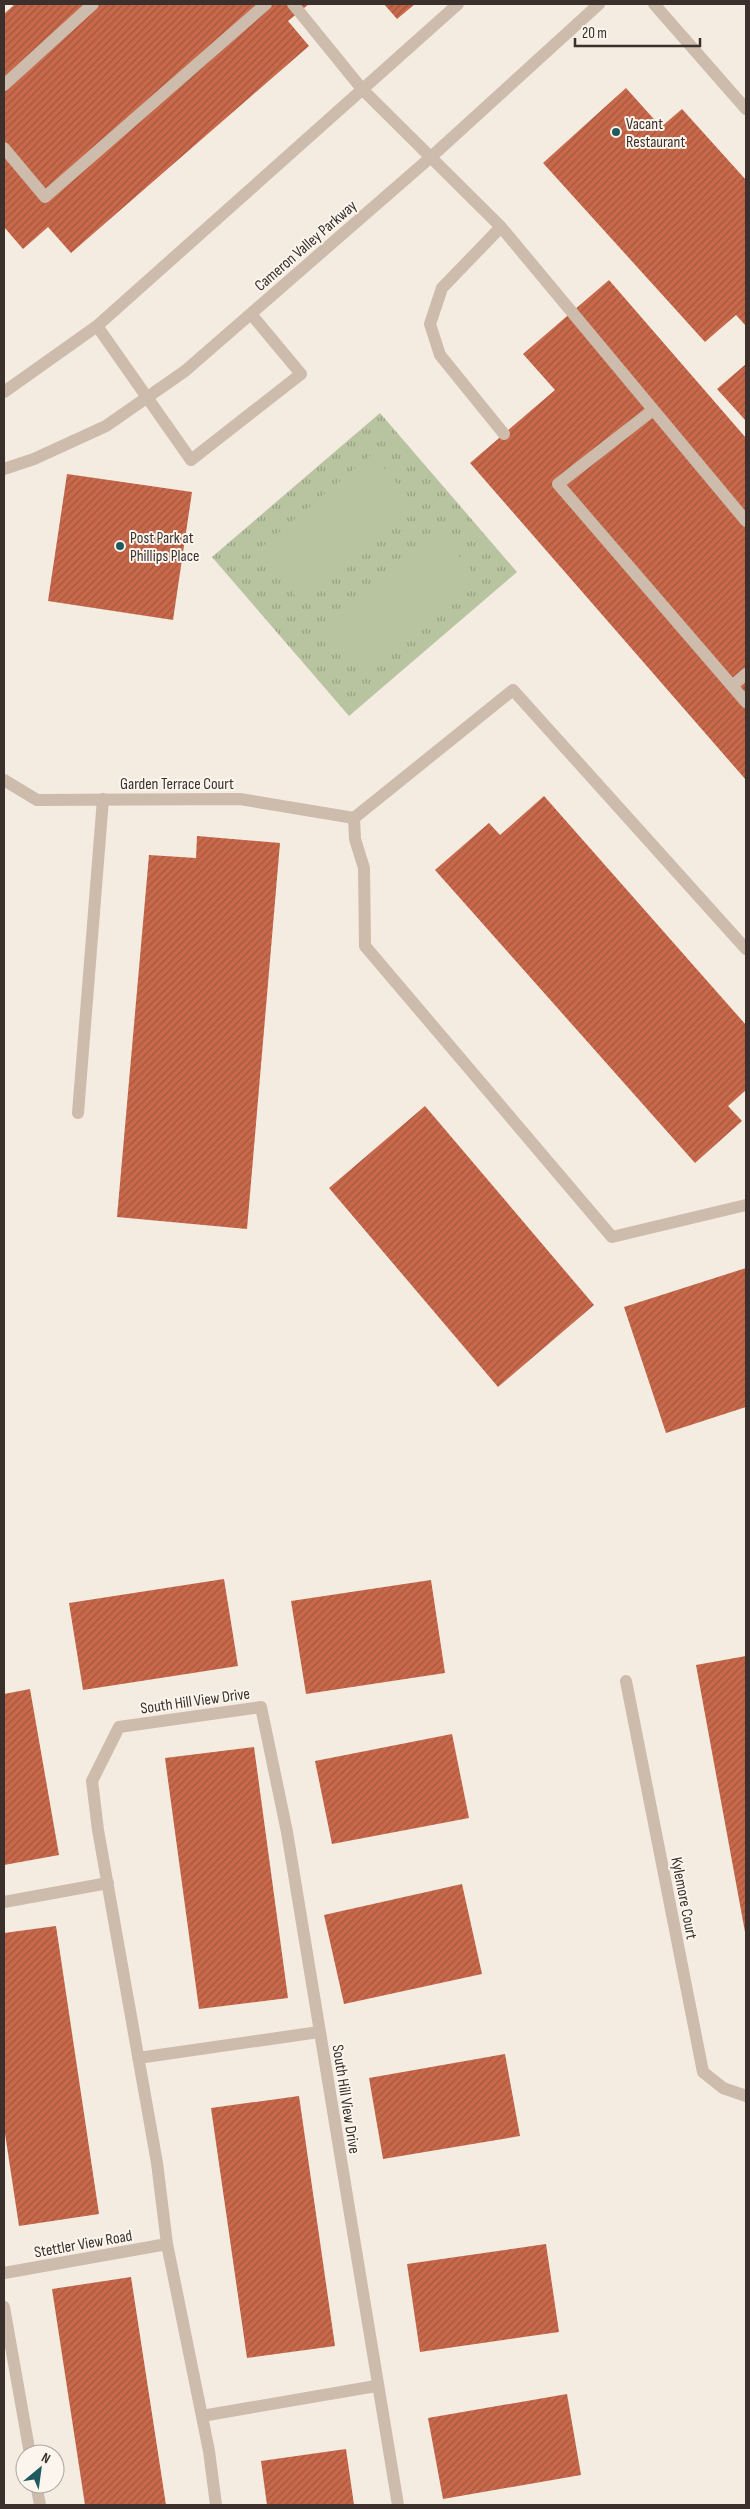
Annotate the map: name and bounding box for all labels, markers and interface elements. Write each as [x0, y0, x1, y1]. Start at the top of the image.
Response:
scale bar [575, 15, 700, 47]
text: 20 m [582, 24, 607, 43]
place label: Vacant Restaurant [626, 115, 685, 152]
marker: Vacant Restaurant [610, 126, 622, 138]
street label: Cameron Valley Parkway [251, 197, 361, 296]
place label: Post Park at Phillips Place [130, 529, 199, 566]
marker: Post Park at Phillips Place [114, 540, 126, 552]
street label: Garden Terrace Court [120, 775, 234, 794]
street label: South Hill View Drive [139, 1684, 251, 1719]
street label: Kylemore Court [666, 1856, 701, 1941]
street label: South Hill View Drive [328, 2043, 364, 2155]
street label: Stettler View Road [33, 2227, 134, 2262]
north arrow [15, 2444, 65, 2494]
text: N [39, 2449, 53, 2467]

